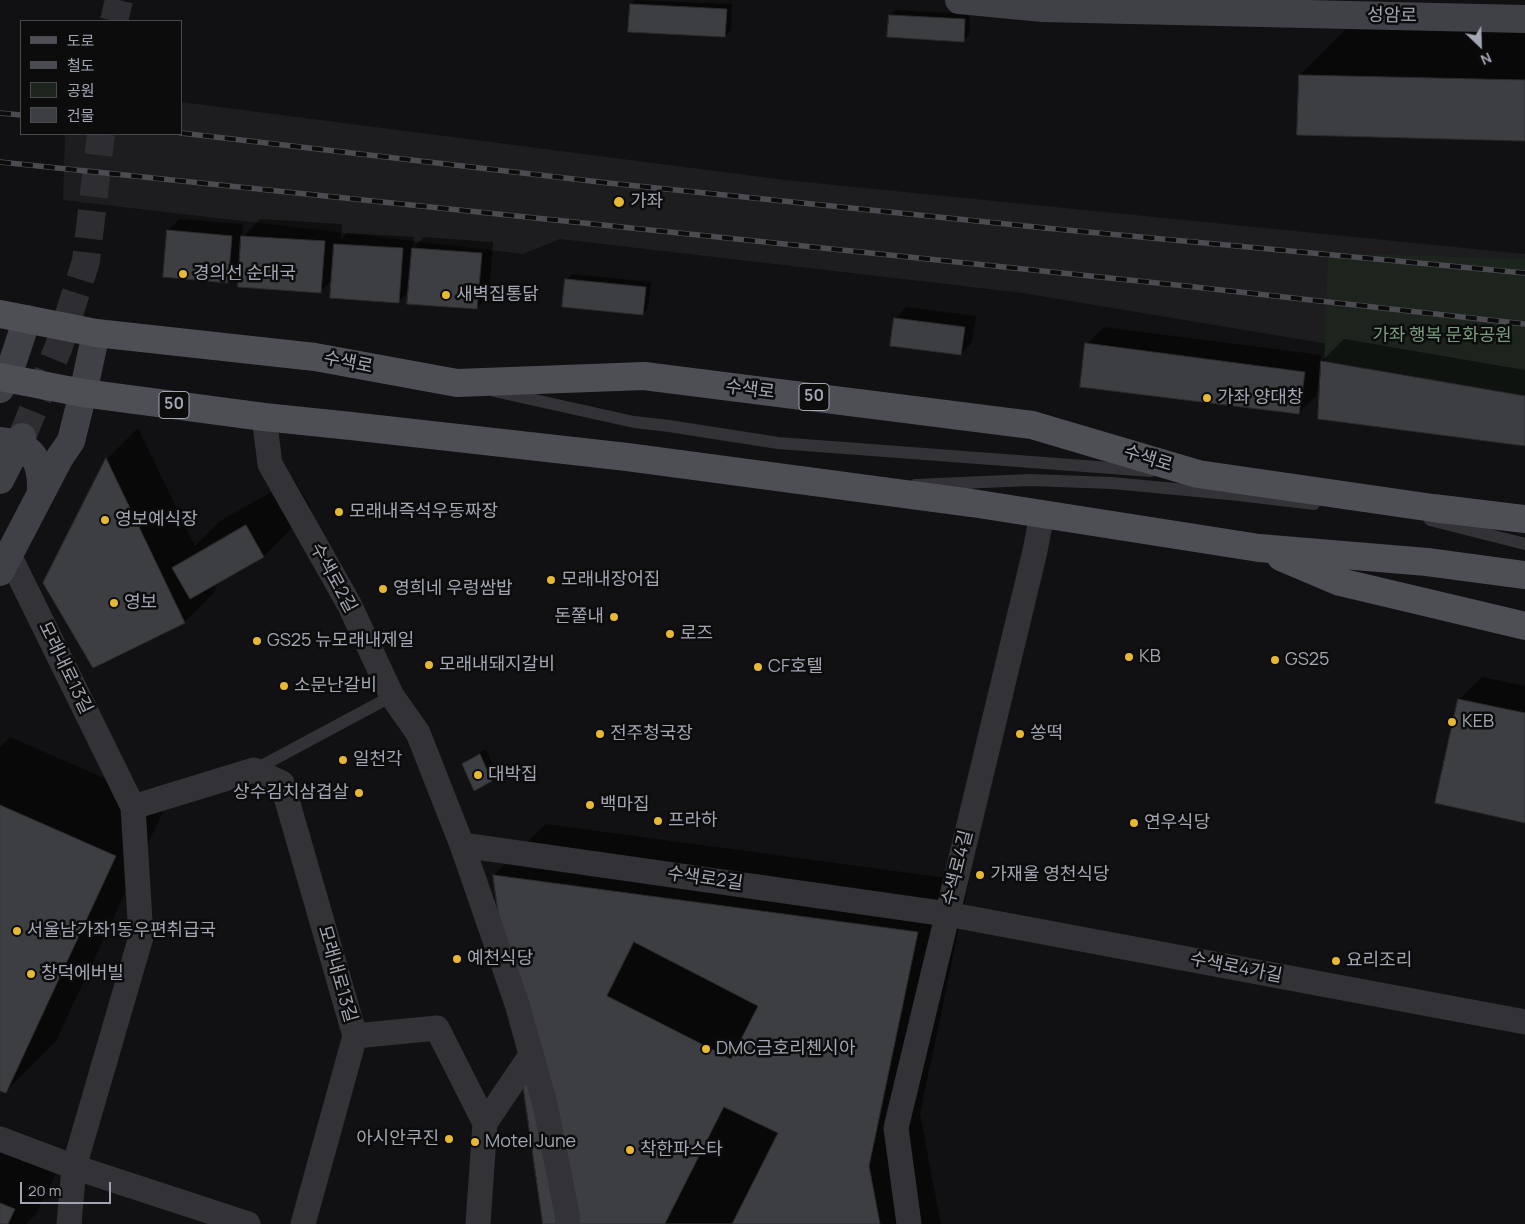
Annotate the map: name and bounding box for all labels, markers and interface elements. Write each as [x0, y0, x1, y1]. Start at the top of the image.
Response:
street label: 성암로 [1367, 5, 1417, 27]
legend [20, 20, 182, 135]
north arrow [1455, 20, 1505, 70]
text: 도로 [67, 30, 95, 51]
text: N [1478, 48, 1495, 70]
text: 철도 [67, 55, 95, 76]
text: 공원 [67, 80, 95, 101]
text: 건물 [67, 105, 95, 126]
place label: 가좌 [630, 191, 663, 213]
marker: 가좌 [612, 195, 626, 209]
place label: 경의선 순대국 [193, 263, 296, 285]
marker: 경의선 순대국 [177, 268, 189, 280]
place label: 새벽집통닭 [456, 284, 539, 306]
marker: 새벽집통닭 [440, 289, 452, 301]
park label: 가좌 행복 문화공원 [1372, 325, 1512, 347]
street label: 수색로 [322, 348, 374, 378]
street label: 수색로 [724, 376, 776, 404]
road number: 50 [799, 384, 829, 411]
place label: 가좌 양대창 [1217, 387, 1303, 409]
road number: 50 [159, 392, 189, 418]
marker: 가좌 양대창 [1201, 392, 1213, 404]
street label: 수색로 [1121, 441, 1175, 477]
place label: 모래내즉석우동짜장 [349, 501, 498, 523]
marker: 모래내즉석우동짜장 [333, 506, 345, 518]
place label: 영보예식장 [115, 509, 198, 531]
marker: 영보예식장 [99, 514, 111, 526]
street label: 수색로2길 [305, 539, 361, 617]
place label: 모래내장어집 [561, 569, 660, 591]
marker: 모래내장어집 [545, 574, 557, 586]
place label: 영희네 우렁쌈밥 [393, 578, 513, 600]
marker: 영희네 우렁쌈밥 [377, 583, 389, 595]
place label: 영보 [124, 592, 157, 614]
marker: 영보 [108, 597, 120, 609]
place label: 돈쭐내 [554, 606, 604, 628]
marker: 돈쭐내 [608, 611, 620, 623]
street label: 모래내로13길 [33, 618, 97, 718]
place label: 로즈 [680, 623, 713, 645]
marker: 로즈 [664, 628, 676, 640]
place label: GS25 뉴모래내제일 [267, 630, 414, 652]
marker: GS25 뉴모래내제일 [251, 635, 263, 647]
place label: KB [1139, 646, 1161, 668]
place label: GS25 [1285, 649, 1329, 671]
marker: KB [1123, 651, 1135, 663]
place label: 모래내돼지갈비 [439, 654, 555, 676]
marker: GS25 [1269, 654, 1281, 666]
place label: CF호텔 [768, 656, 823, 678]
marker: 모래내돼지갈비 [423, 659, 435, 671]
marker: CF호텔 [752, 661, 764, 673]
place label: 소문난갈비 [294, 675, 377, 697]
marker: 소문난갈비 [278, 680, 290, 692]
place label: KEB [1462, 711, 1494, 733]
marker: KEB [1446, 716, 1458, 728]
place label: 전주청국장 [610, 723, 693, 745]
place label: 쏭떡 [1030, 723, 1063, 745]
marker: 전주청국장 [594, 728, 606, 740]
marker: 쏭떡 [1014, 728, 1026, 740]
place label: 일천각 [353, 749, 403, 771]
marker: 일천각 [337, 754, 349, 766]
place label: 대박집 [488, 764, 538, 786]
marker: 대박집 [472, 769, 484, 781]
place label: 상수김치삼겹살 [233, 782, 349, 804]
marker: 상수김치삼겹살 [353, 787, 365, 799]
place label: 백마집 [600, 794, 650, 816]
marker: 백마집 [584, 799, 596, 811]
place label: 프라하 [668, 810, 718, 832]
place label: 연우식당 [1144, 812, 1210, 834]
marker: 프라하 [652, 815, 664, 827]
marker: 연우식당 [1128, 817, 1140, 829]
street label: 수색로4길 [938, 828, 978, 908]
street label: 수색로2길 [666, 863, 744, 895]
place label: 가재울 영천식당 [990, 864, 1110, 886]
marker: 가재울 영천식당 [974, 869, 986, 881]
place label: 서울남가좌1동우편취급국 [27, 920, 216, 942]
street label: 모래내로13길 [313, 923, 361, 1025]
marker: 서울남가좌1동우편취급국 [11, 925, 23, 937]
place label: 예천식당 [467, 948, 533, 970]
street label: 수색로4가길 [1188, 948, 1284, 988]
place label: 요리조리 [1346, 950, 1412, 972]
marker: 예천식당 [451, 953, 463, 965]
marker: 요리조리 [1330, 955, 1342, 967]
place label: 창덕에버빌 [41, 963, 124, 985]
marker: 창덕에버빌 [25, 968, 37, 980]
place label: DMC금호리첸시아 [716, 1038, 855, 1060]
marker: DMC금호리첸시아 [700, 1043, 712, 1055]
place label: 아시안쿠진 [356, 1128, 439, 1150]
place label: Motel June [485, 1131, 576, 1153]
marker: 아시안쿠진 [443, 1133, 455, 1145]
marker: Motel June [469, 1136, 481, 1148]
place label: 착한파스타 [640, 1139, 723, 1161]
marker: 착한파스타 [624, 1144, 636, 1156]
scale bar [22, 1172, 114, 1204]
text: 20 m [28, 1180, 61, 1201]

